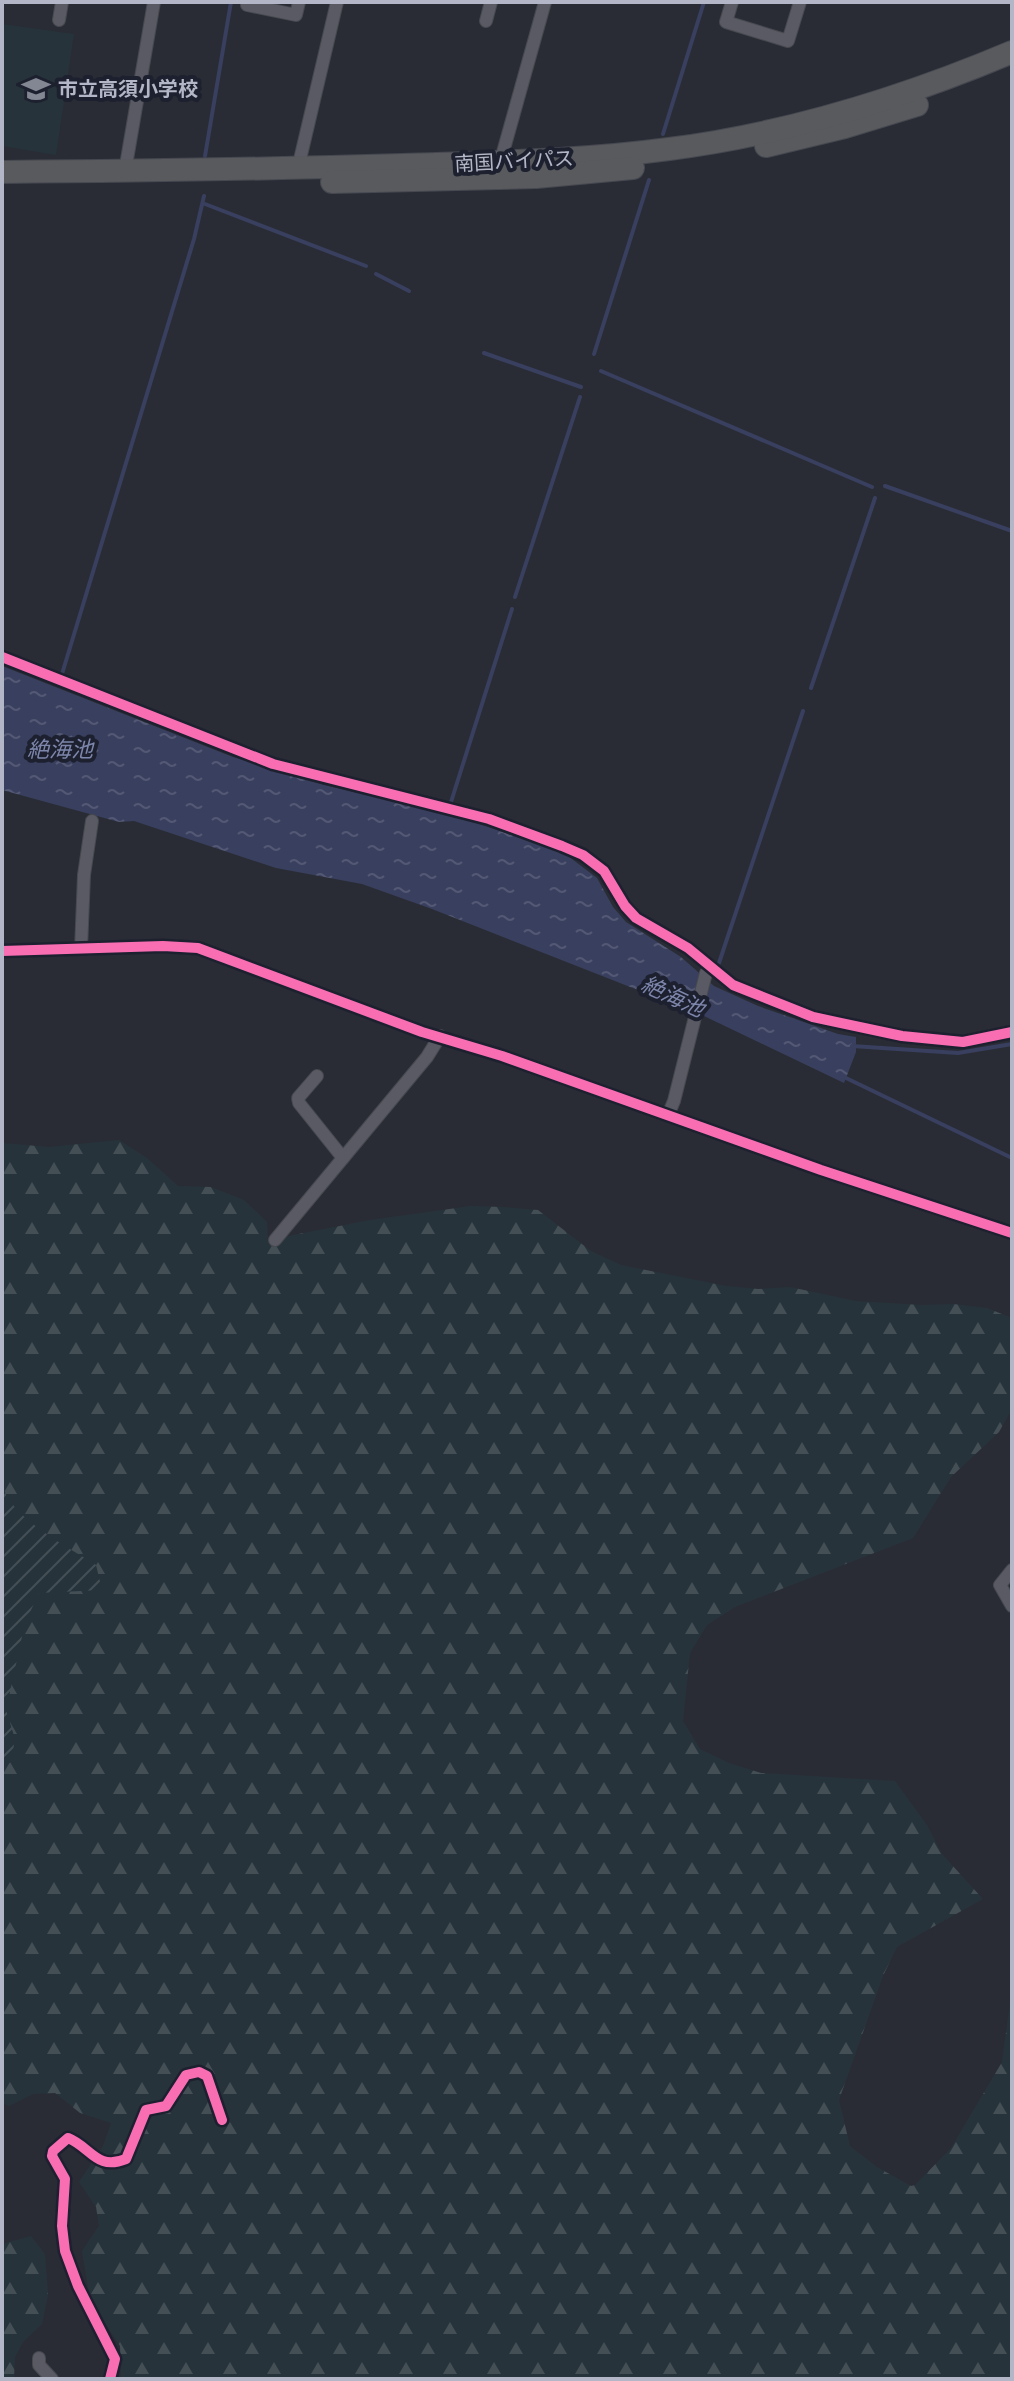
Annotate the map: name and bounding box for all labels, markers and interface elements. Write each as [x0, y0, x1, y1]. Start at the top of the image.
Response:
school or university icon: 市立高須小学校 [21, 74, 51, 104]
place label: 市立高須小学校 [58, 75, 198, 102]
street label: 南国バイパス [454, 144, 574, 177]
water label: 絶海池 [27, 733, 95, 763]
water label: 絶海池 [637, 968, 711, 1023]

